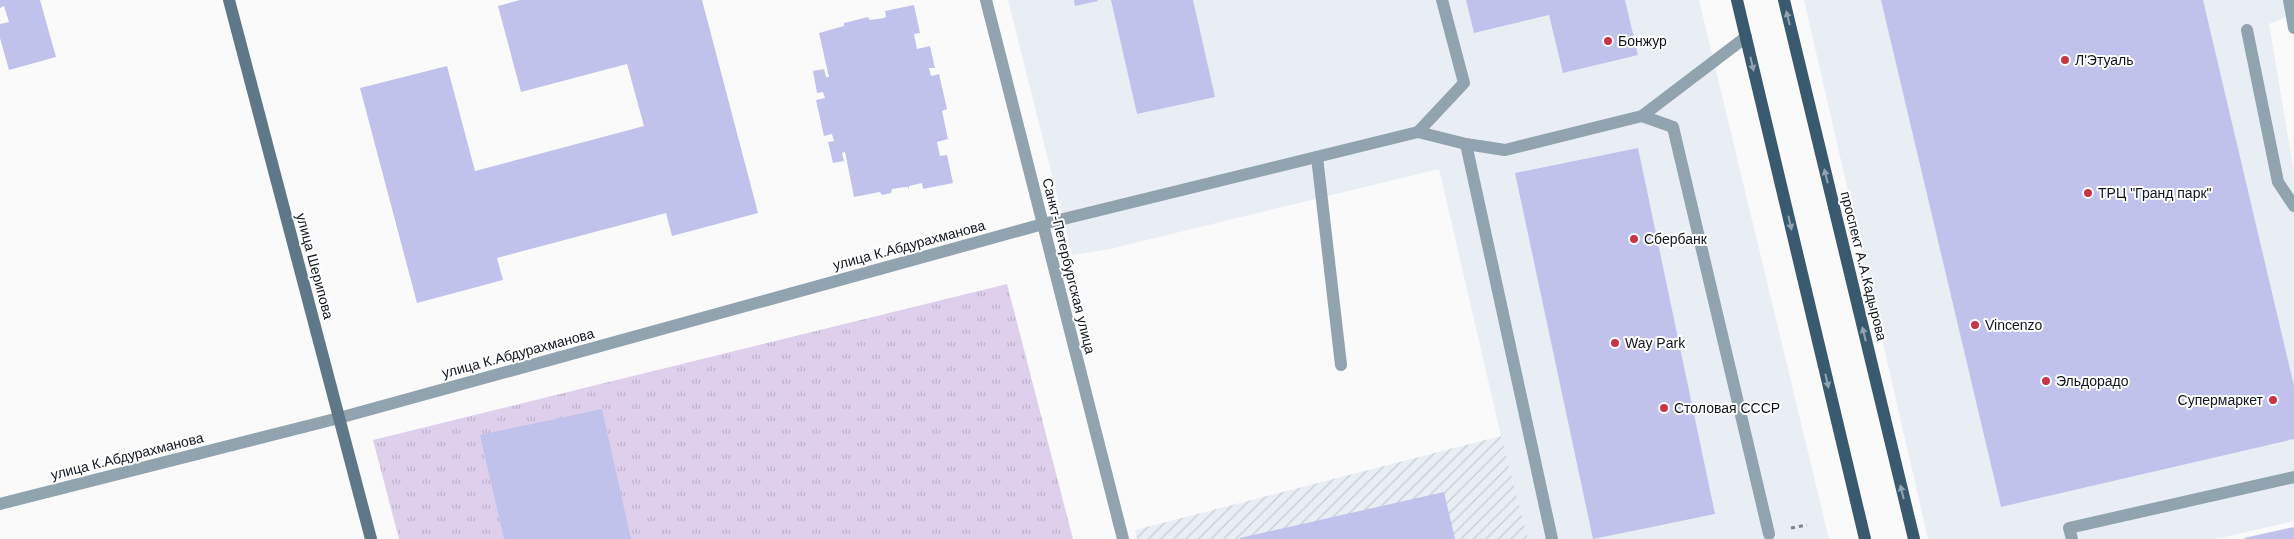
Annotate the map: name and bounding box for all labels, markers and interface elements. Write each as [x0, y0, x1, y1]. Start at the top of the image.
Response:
one-way arrow [1784, 10, 1792, 25]
place label: Бонжур [1618, 33, 1667, 49]
marker: Бонжур [1602, 35, 1614, 47]
place label: Л'Этуаль [2075, 52, 2134, 68]
marker: Л'Этуаль [2059, 54, 2071, 66]
one-way arrow [1748, 57, 1756, 72]
one-way arrow [1822, 168, 1830, 183]
street label: Санкт-Петербургская улица [1039, 176, 1099, 356]
place label: ТРЦ "Гранд парк" [2098, 185, 2212, 201]
marker: ТРЦ "Гранд парк" [2082, 187, 2094, 199]
street label: проспект А.А.Кадырова [1838, 190, 1890, 343]
street label: улица Шерипова [293, 211, 337, 321]
one-way arrow [1786, 215, 1794, 230]
street label: улица К.Абдурахманова [831, 217, 987, 273]
place label: Сбербанк [1644, 231, 1708, 247]
marker: Сбербанк [1628, 233, 1640, 245]
place label: Vincenzo [1985, 317, 2043, 333]
marker: Vincenzo [1969, 319, 1981, 331]
street label: улица К.Абдурахманова [440, 325, 596, 381]
one-way arrow [1860, 326, 1868, 341]
place label: Way Park [1625, 335, 1686, 351]
marker: Way Park [1609, 337, 1621, 349]
one-way arrow [1823, 373, 1831, 388]
place label: Эльдорадо [2056, 373, 2129, 389]
marker: Эльдорадо [2040, 375, 2052, 387]
place label: Супермаркет [2178, 392, 2264, 408]
marker: Супермаркет [2267, 394, 2279, 406]
place label: Столовая СССР [1674, 400, 1780, 416]
marker: Столовая СССР [1658, 402, 1670, 414]
street label: улица К.Абдурахманова [49, 429, 205, 483]
one-way arrow [1898, 484, 1906, 499]

